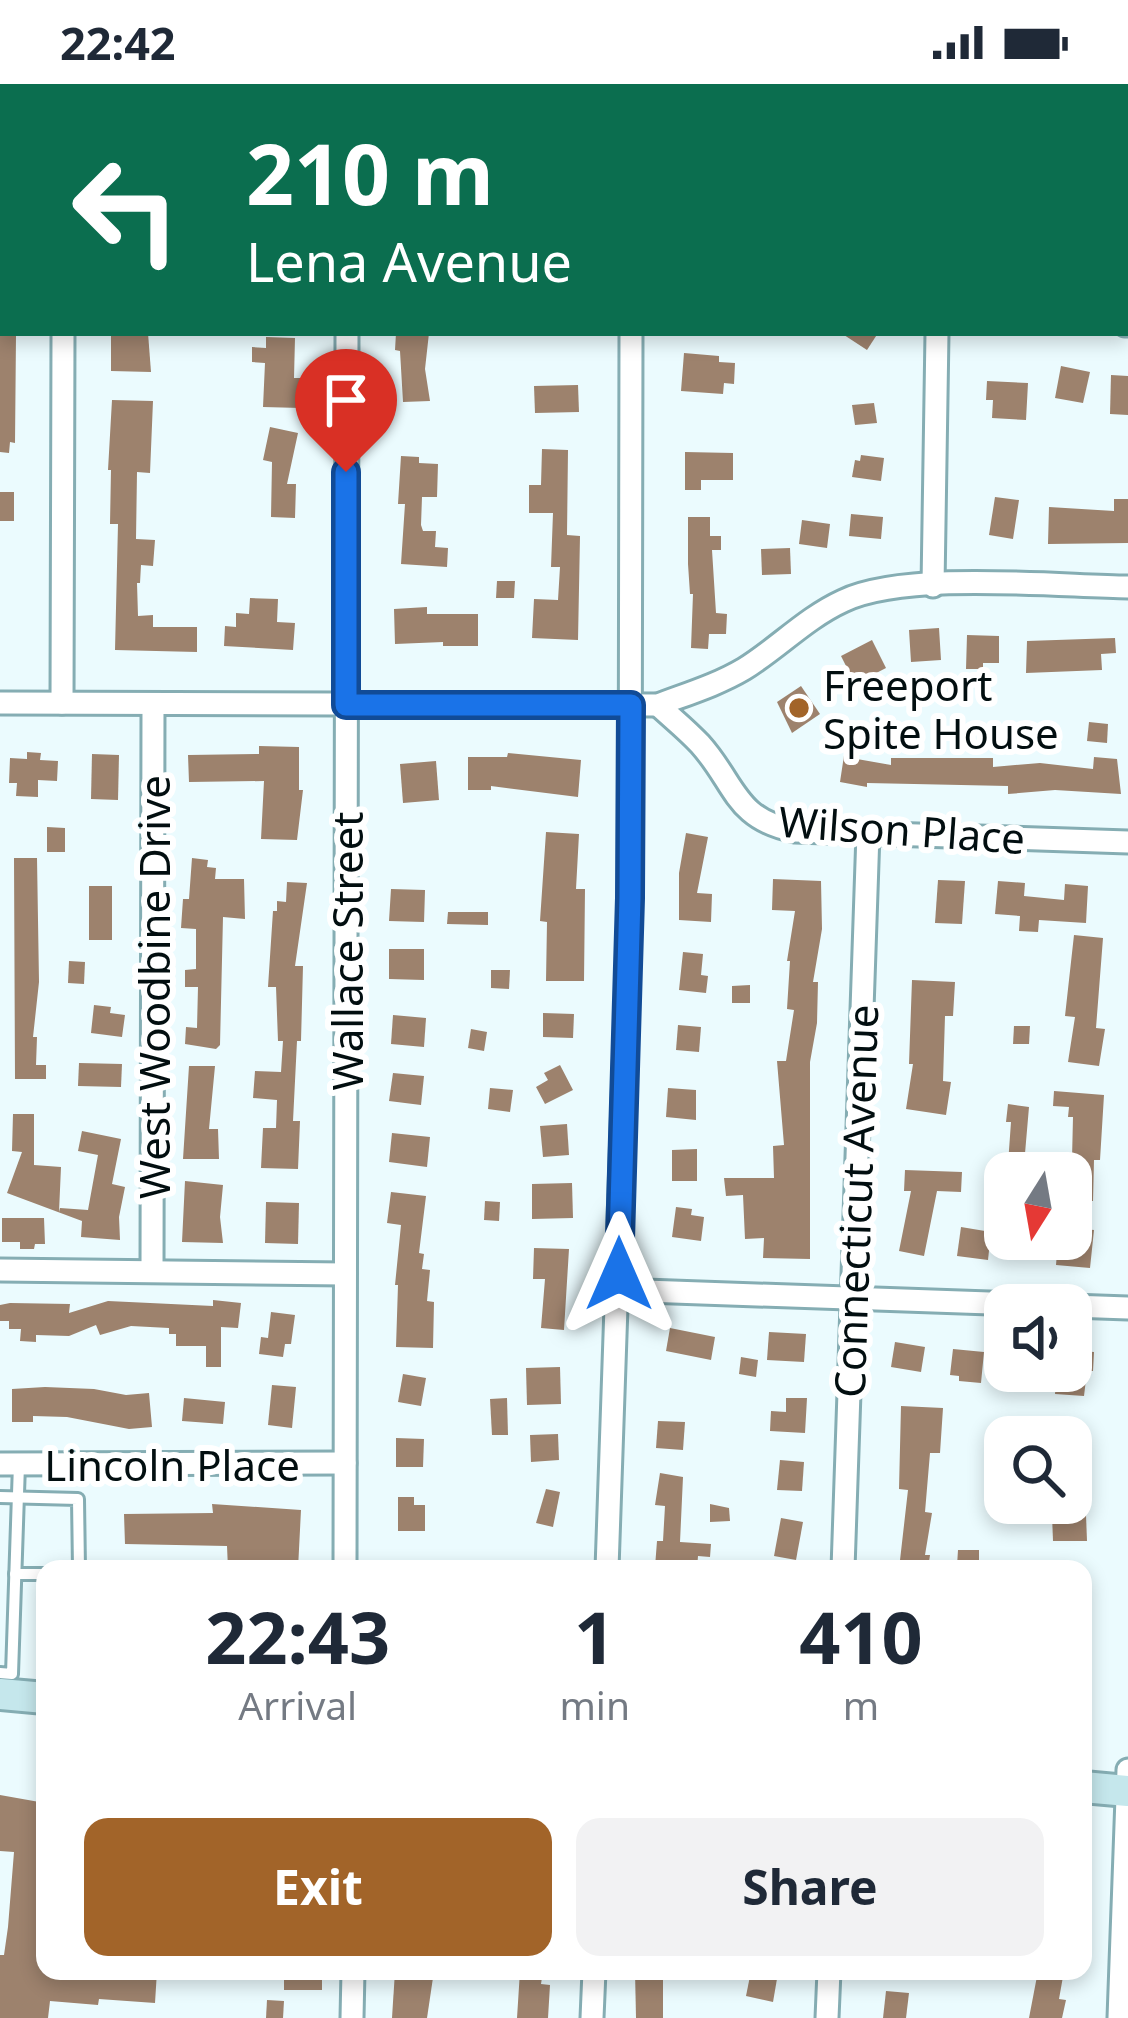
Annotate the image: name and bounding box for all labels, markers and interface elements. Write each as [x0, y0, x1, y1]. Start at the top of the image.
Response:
text: 22:42 [60, 12, 176, 73]
text: 210 m [246, 115, 494, 230]
icon: left [48, 132, 204, 288]
text: Lena Avenue [246, 224, 572, 298]
pin [295, 349, 397, 472]
icon: arrive [313, 367, 379, 433]
place label: Freeport Spite House [823, 656, 1059, 761]
marker: Freeport Spite House [786, 695, 812, 721]
street label: West Woodbine Drive [125, 775, 182, 1199]
street label: Wilson Place [777, 792, 1027, 866]
street label: Wallace Street [318, 811, 375, 1091]
street label: Connecticut Avenue [820, 1003, 890, 1399]
north arrow [984, 1152, 1092, 1260]
map controls [984, 1152, 1092, 1524]
position arrow [556, 1211, 682, 1337]
button: sound [984, 1284, 1092, 1392]
button: search [984, 1416, 1092, 1524]
street label: Lincoln Place [44, 1436, 300, 1493]
text: 22:43 [205, 1587, 390, 1685]
text: 1 [574, 1587, 615, 1685]
text: 410 [799, 1587, 923, 1685]
text: Arrival [238, 1678, 357, 1731]
text: min [559, 1678, 630, 1731]
text: m [843, 1678, 879, 1731]
button: Exit [84, 1818, 552, 1956]
button: Share [576, 1818, 1044, 1956]

